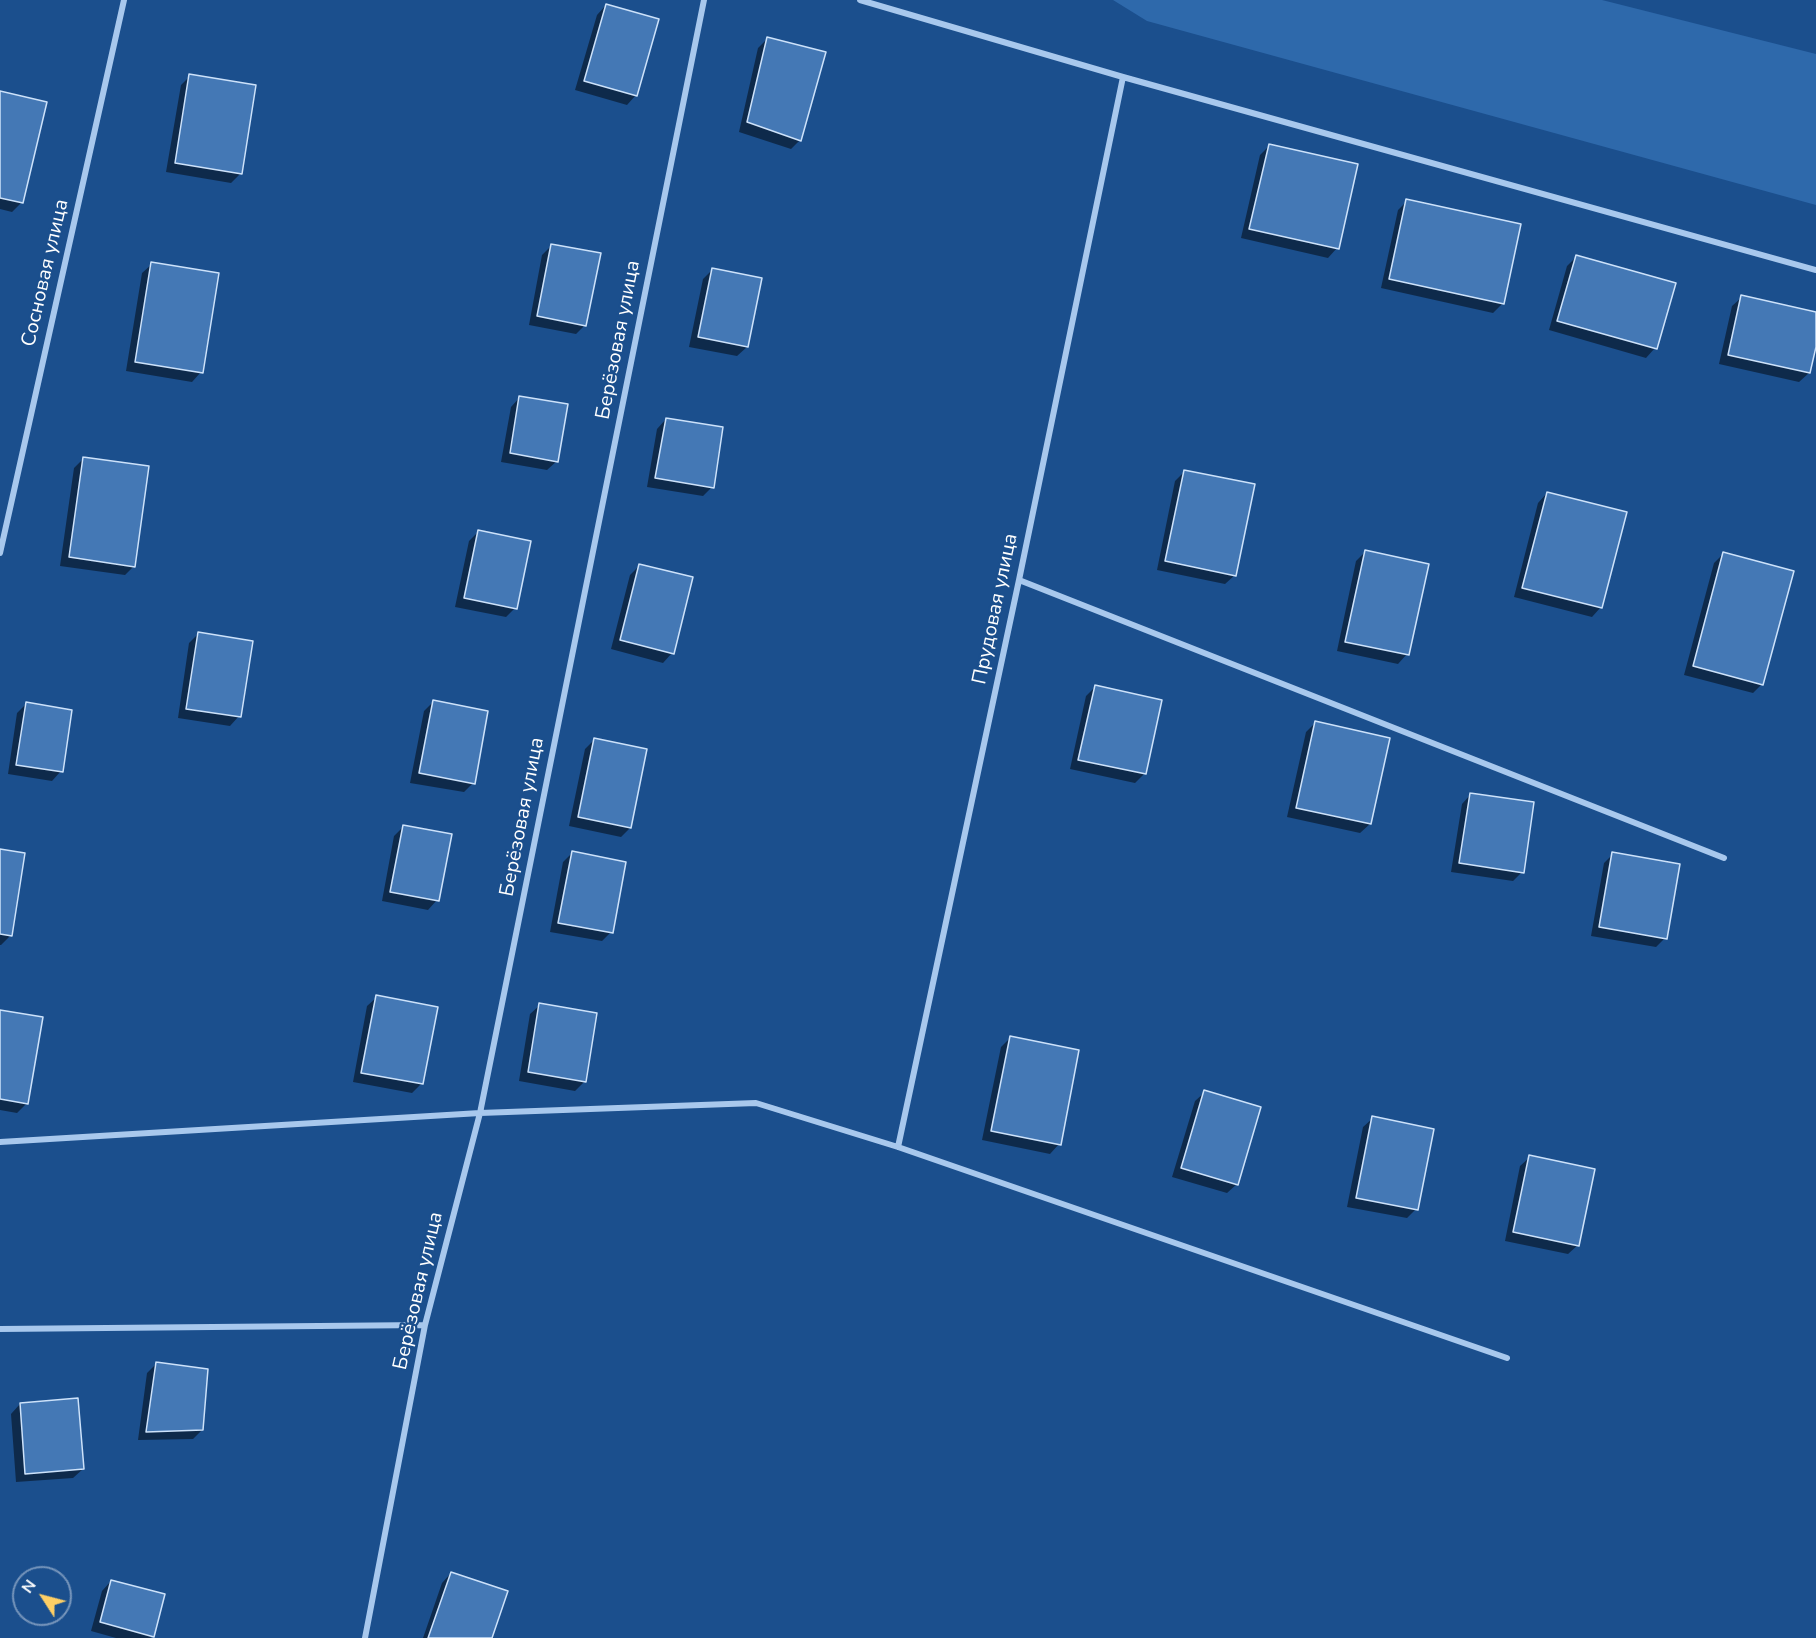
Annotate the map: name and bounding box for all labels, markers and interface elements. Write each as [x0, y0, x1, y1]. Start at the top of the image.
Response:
street label: Сосновая улица [17, 197, 75, 349]
street label: Берёзовая улица [592, 258, 646, 422]
street label: Прудовая улица [968, 531, 1024, 687]
street label: Берёзовая улица [496, 735, 550, 899]
street label: Берёзовая улица [389, 1210, 449, 1372]
north arrow [12, 1566, 72, 1626]
text: N [17, 1575, 41, 1598]

